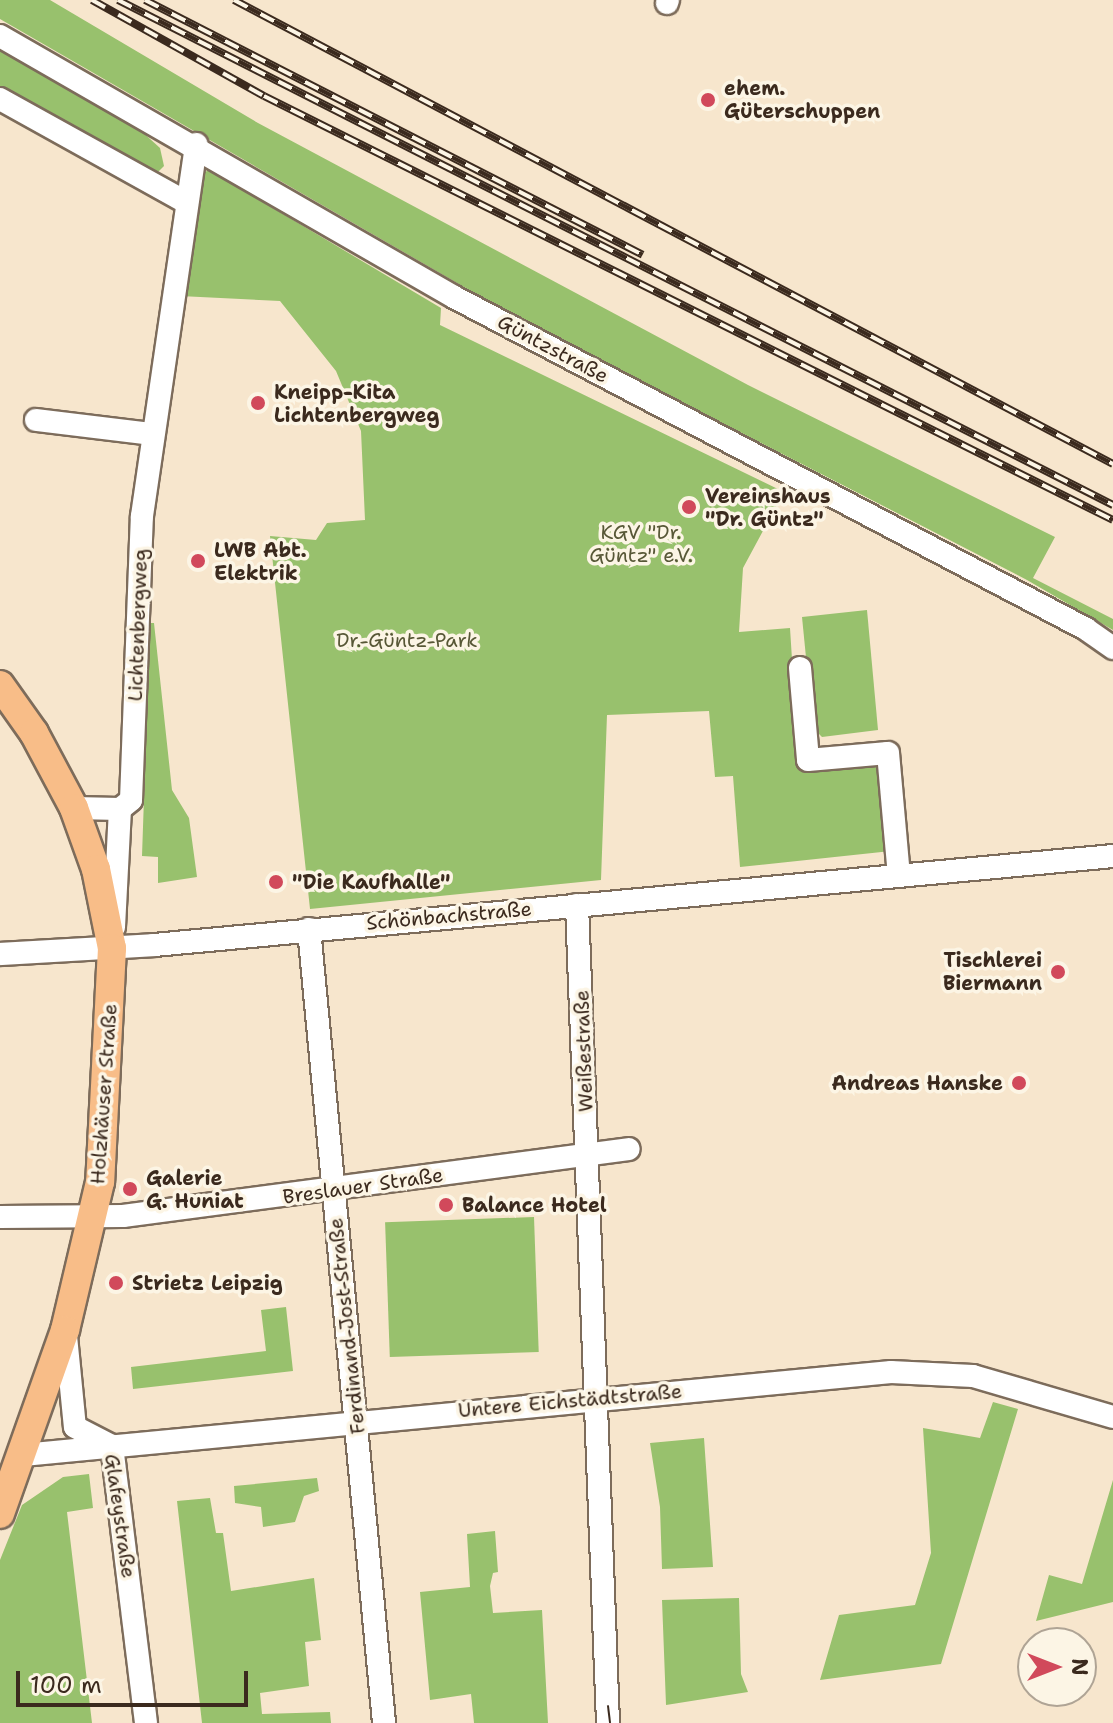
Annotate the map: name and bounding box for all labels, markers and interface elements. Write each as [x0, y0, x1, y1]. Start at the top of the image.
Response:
place label: ehem. Güterschuppen [724, 76, 880, 123]
marker: ehem. Güterschuppen [699, 91, 717, 109]
street label: Güntzstraße [494, 310, 612, 388]
place label: Kneipp-Kita Lichtenbergweg [274, 380, 439, 427]
marker: Kneipp-Kita Lichtenbergweg [249, 394, 267, 412]
place label: Vereinshaus "Dr. Güntz" [705, 484, 831, 531]
marker: Vereinshaus "Dr. Güntz" [680, 498, 698, 516]
park label: KGV "Dr. Güntz" e.V. [589, 520, 693, 567]
place label: LWB Abt. Elektrik [214, 538, 307, 585]
street label: Lichtenbergweg [123, 548, 153, 702]
marker: LWB Abt. Elektrik [189, 552, 207, 570]
park label: Dr.-Güntz-Park [336, 628, 478, 652]
place label: "Die Kaufhalle" [292, 870, 450, 894]
marker: "Die Kaufhalle" [267, 873, 285, 891]
street label: Schönbachstraße [365, 897, 533, 935]
place label: Tischlerei Biermann [943, 948, 1042, 995]
marker: Tischlerei Biermann [1049, 963, 1067, 981]
street label: Weißestraße [570, 990, 598, 1112]
street label: Holzhäuser Straße [86, 1003, 122, 1185]
place label: Andreas Hanske [832, 1071, 1003, 1095]
marker: Andreas Hanske [1010, 1074, 1028, 1092]
street label: Breslauer Straße [281, 1163, 445, 1209]
place label: Galerie G. Huniat [146, 1166, 244, 1213]
marker: Galerie G. Huniat [121, 1180, 139, 1198]
place label: Balance Hotel [462, 1193, 607, 1217]
marker: Balance Hotel [437, 1196, 455, 1214]
street label: Ferdinand-Jost-Straße [324, 1217, 370, 1435]
place label: Strietz Leipzig [132, 1271, 283, 1295]
marker: Strietz Leipzig [107, 1274, 125, 1292]
street label: Untere Eichstädtstraße [457, 1379, 683, 1423]
street label: Glafeystraße [99, 1452, 141, 1580]
north arrow [1017, 1627, 1097, 1707]
scale bar [20, 1655, 252, 1705]
text: N [1065, 1658, 1094, 1676]
text: 100 m [30, 1669, 102, 1701]

